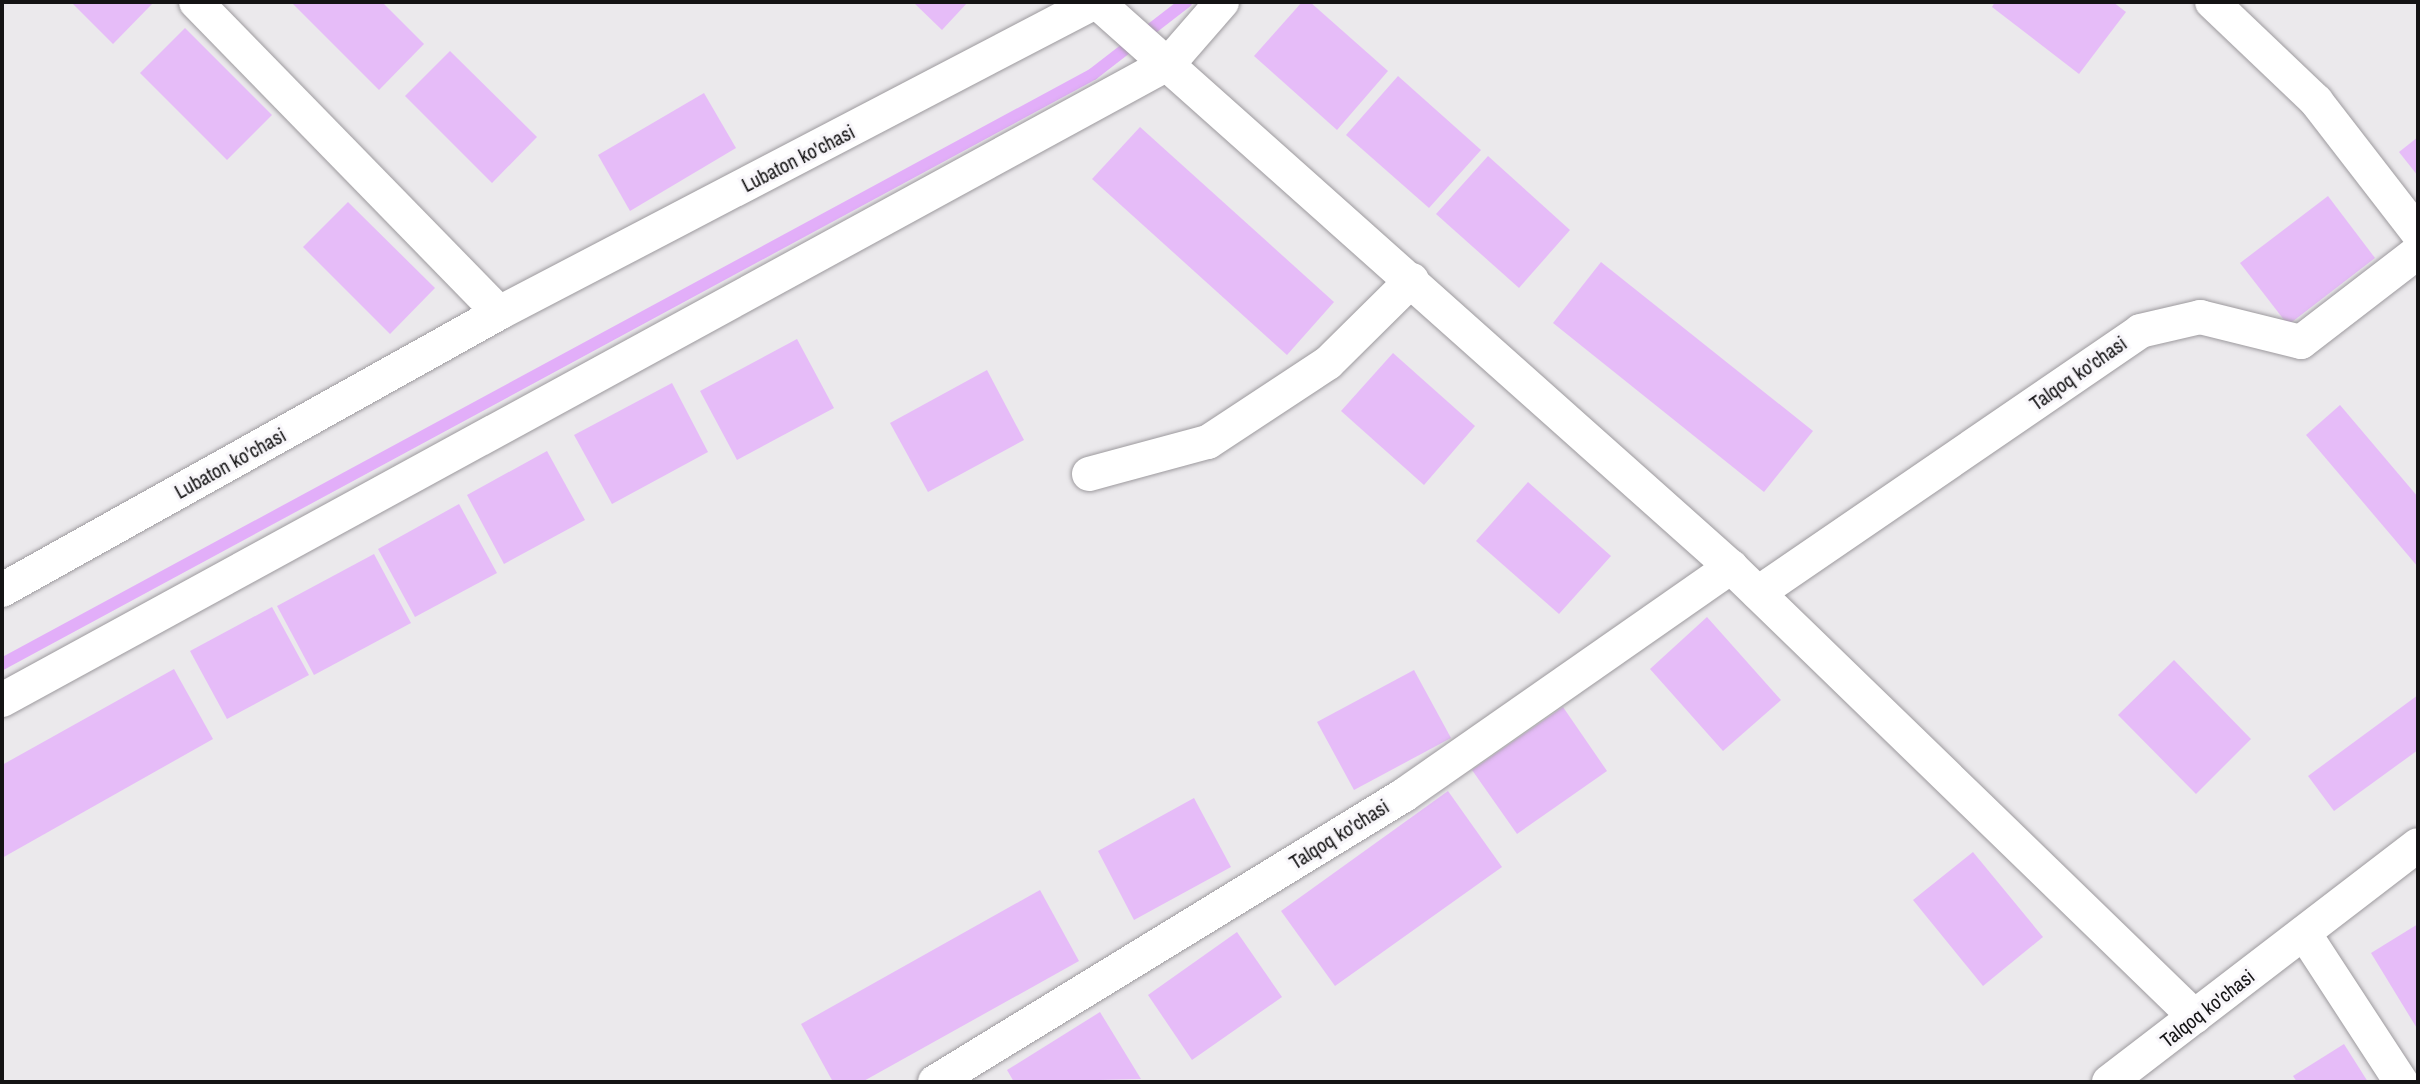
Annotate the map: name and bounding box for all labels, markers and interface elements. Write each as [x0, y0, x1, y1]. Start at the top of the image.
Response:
street label: Lubaton ko'chasi [738, 119, 858, 197]
street label: Talqoq ko'chasi [2025, 331, 2131, 415]
street label: Lubaton ko'chasi [170, 423, 290, 503]
street label: Talqoq ko'chasi [1285, 794, 1393, 874]
street label: Talqoq ko'chasi [2155, 964, 2259, 1052]

